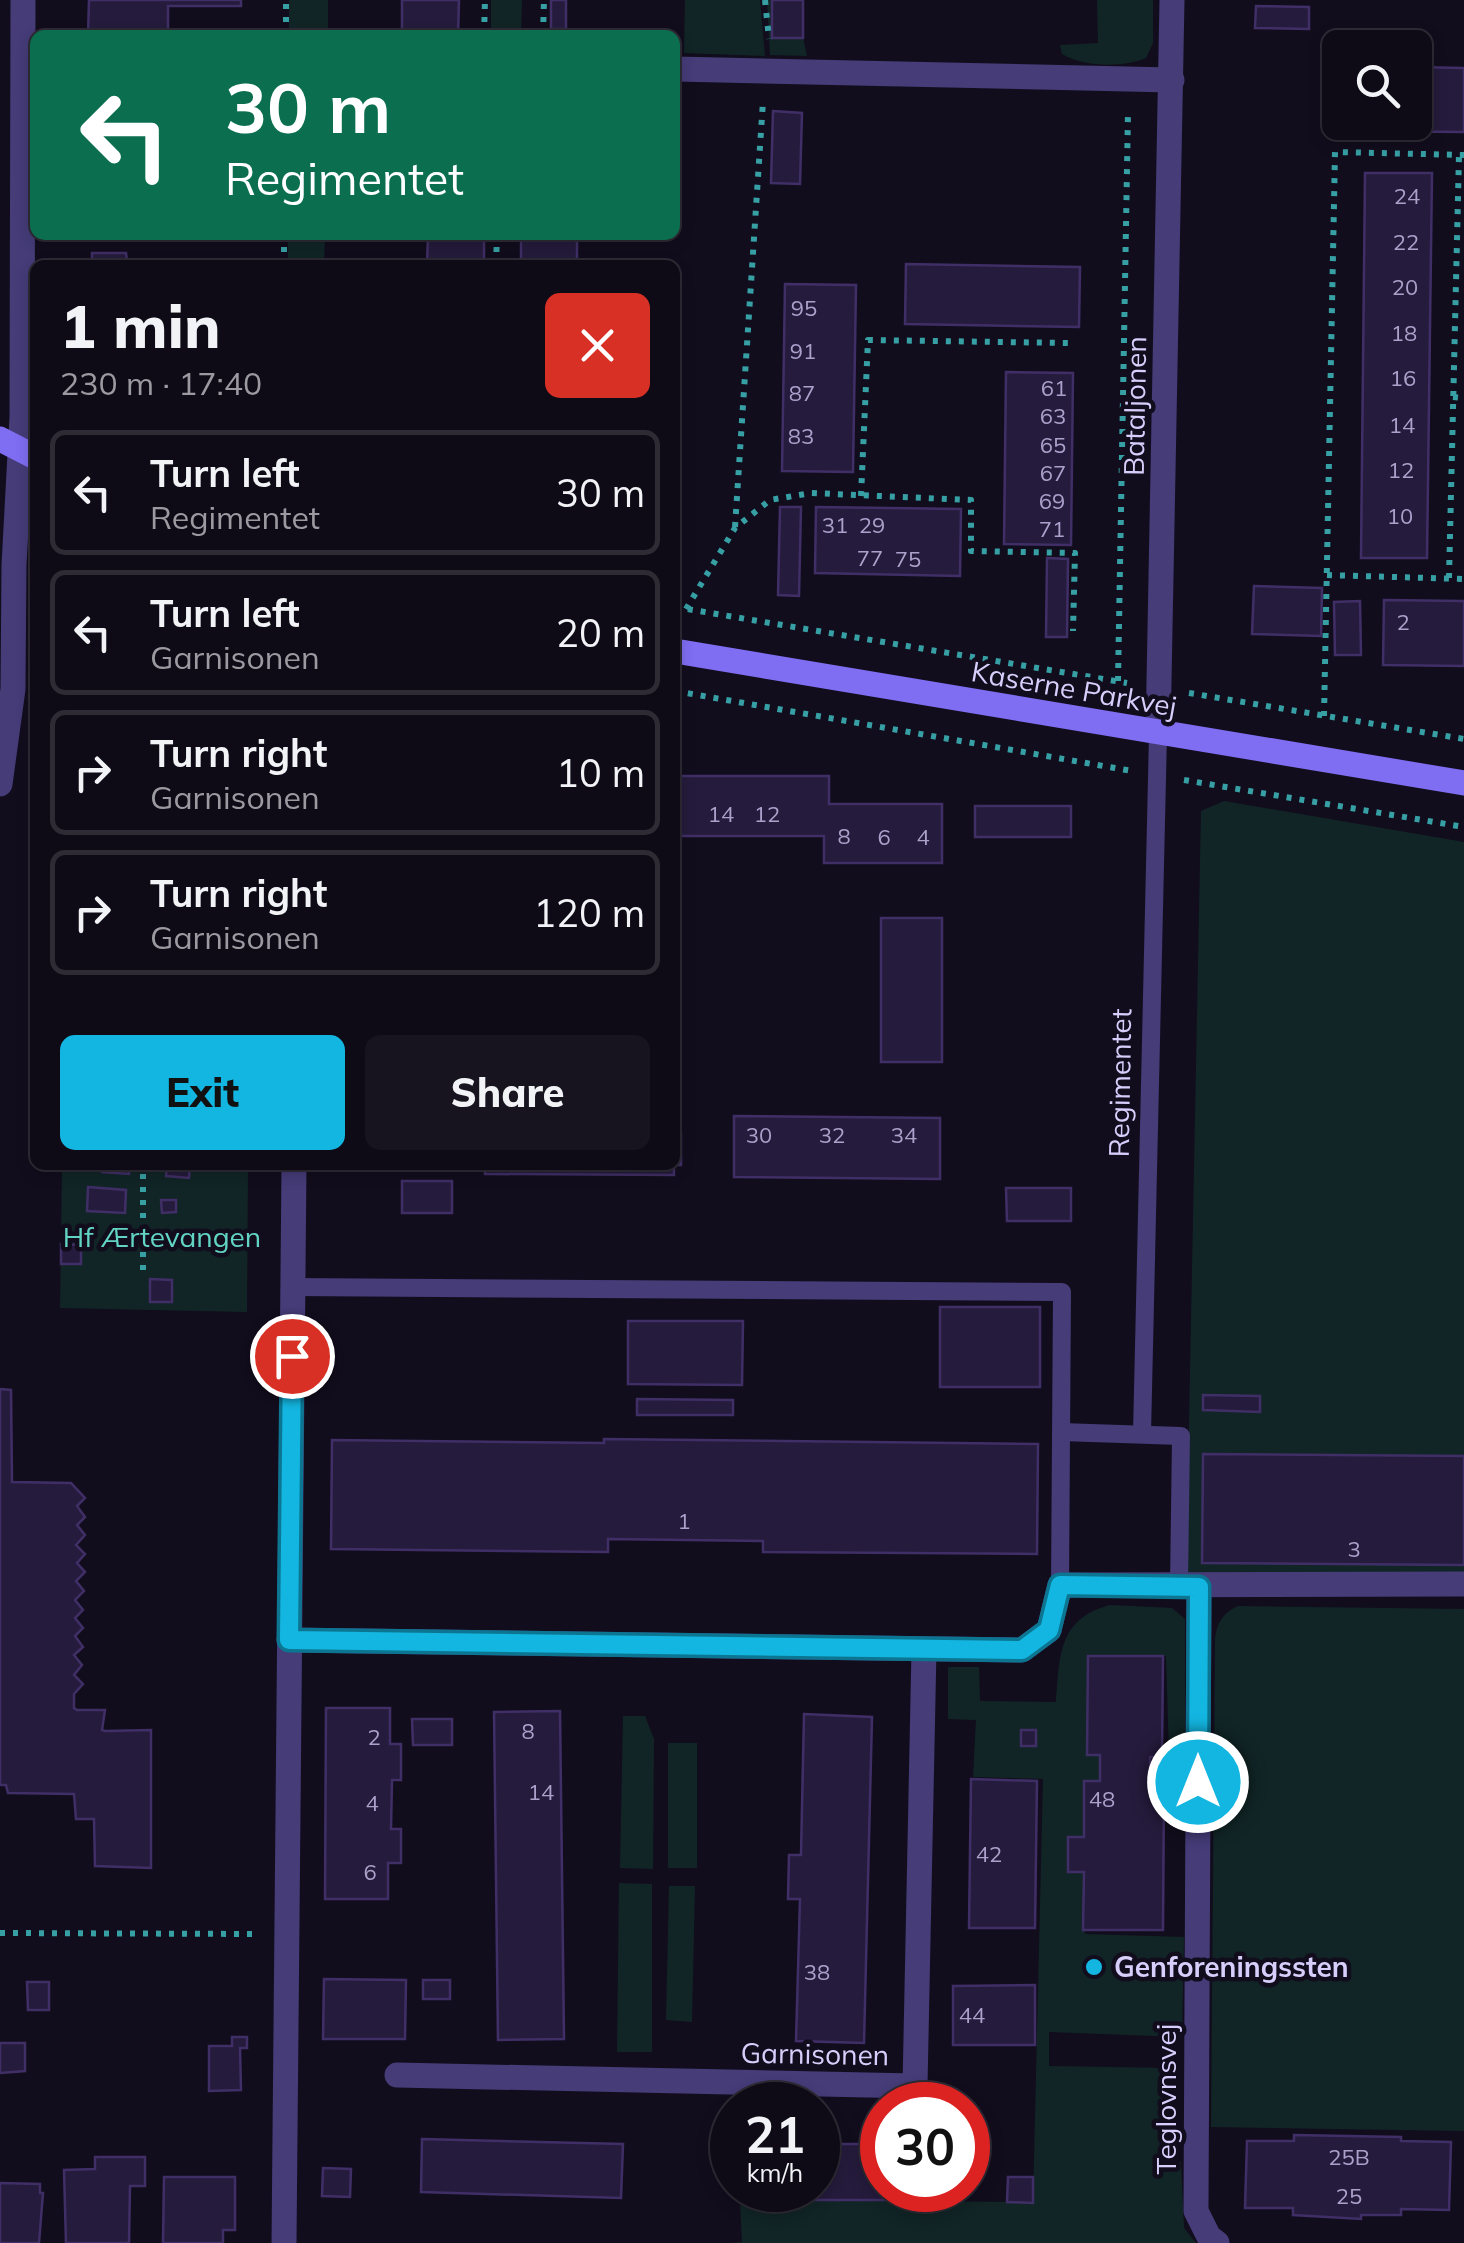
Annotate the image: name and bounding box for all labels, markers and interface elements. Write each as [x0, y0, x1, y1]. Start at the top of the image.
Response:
map controls [1322, 30, 1432, 140]
button: search [1322, 30, 1432, 140]
text: 30 m [225, 63, 391, 151]
icon: left [60, 70, 190, 200]
text: Regimentet [225, 150, 464, 206]
house number: 24 [1394, 182, 1420, 210]
house number: 22 [1393, 228, 1419, 256]
house number: 20 [1392, 273, 1418, 301]
text: 1 min [60, 288, 221, 363]
button: close [545, 293, 650, 398]
house number: 95 [791, 294, 817, 322]
house number: 18 [1391, 319, 1417, 347]
street label: Bataljonen [1116, 336, 1153, 476]
house number: 91 [790, 337, 816, 365]
text: 230 m · 17:40 [60, 363, 262, 403]
house number: 16 [1390, 364, 1416, 392]
house number: 61 [1041, 374, 1067, 402]
house number: 87 [789, 379, 815, 407]
house number: 63 [1040, 402, 1066, 430]
house number: 14 [1389, 411, 1415, 439]
house number: 83 [788, 422, 814, 450]
house number: 65 [1040, 431, 1066, 459]
text: Turn left [150, 449, 300, 497]
house number: 12 [1388, 456, 1414, 484]
house number: 67 [1040, 459, 1066, 487]
icon: left [65, 465, 120, 520]
text: 30 m [556, 469, 645, 517]
house number: 69 [1039, 487, 1065, 515]
text: Regimentet [150, 497, 320, 537]
house number: 10 [1387, 502, 1413, 530]
house number: 31 [822, 511, 848, 539]
house number: 29 [859, 511, 885, 539]
house number: 71 [1039, 515, 1065, 543]
house number: 77 [857, 544, 883, 572]
house number: 75 [895, 545, 921, 573]
text: Turn left [150, 589, 300, 637]
icon: left [65, 605, 120, 660]
house number: 2 [1396, 608, 1410, 636]
text: 20 m [556, 609, 645, 657]
text: Garnisonen [150, 637, 320, 677]
street label: Kaserne Parkvej [969, 653, 1179, 724]
text: Turn right [150, 729, 327, 777]
icon: right [65, 745, 120, 800]
text: 10 m [556, 749, 645, 797]
text: Garnisonen [150, 777, 320, 817]
house number: 14 [708, 800, 734, 828]
house number: 12 [754, 800, 780, 828]
house number: 8 [837, 822, 851, 850]
house number: 6 [877, 823, 891, 851]
house number: 4 [916, 823, 930, 851]
text: Turn right [150, 869, 327, 917]
icon: right [65, 885, 120, 940]
text: 120 m [533, 889, 645, 937]
text: Garnisonen [150, 917, 320, 957]
street label: Regimentet [1101, 1008, 1138, 1158]
button: Exit [60, 1035, 345, 1150]
button: Share [365, 1035, 650, 1150]
house number: 30 [746, 1121, 772, 1149]
house number: 32 [819, 1121, 845, 1149]
house number: 34 [891, 1121, 917, 1149]
park label: Hf Ærtevangen [63, 1219, 261, 1254]
pin [250, 1314, 335, 1399]
icon: arrive [265, 1329, 320, 1384]
house number: 1 [677, 1507, 691, 1535]
house number: 3 [1347, 1535, 1361, 1563]
house number: 8 [521, 1717, 535, 1745]
house number: 2 [367, 1723, 381, 1751]
position arrow [1146, 1730, 1250, 1834]
house number: 14 [528, 1778, 554, 1806]
house number: 48 [1089, 1785, 1115, 1813]
house number: 4 [365, 1789, 379, 1817]
house number: 42 [976, 1840, 1002, 1868]
house number: 6 [363, 1858, 377, 1886]
place label: Genforeningssten [1114, 1949, 1349, 1984]
marker: Genforeningssten [1083, 1956, 1105, 1978]
house number: 38 [804, 1958, 830, 1986]
house number: 44 [959, 2001, 985, 2029]
street label: Teglovnsvej [1148, 2024, 1183, 2174]
street label: Garnisonen [740, 2035, 890, 2072]
speed limit sign: 30 [860, 2082, 990, 2212]
text: 21 [745, 2103, 805, 2166]
house number: 25B [1328, 2143, 1370, 2171]
text: km/h [747, 2157, 803, 2188]
house number: 25 [1336, 2182, 1362, 2210]

